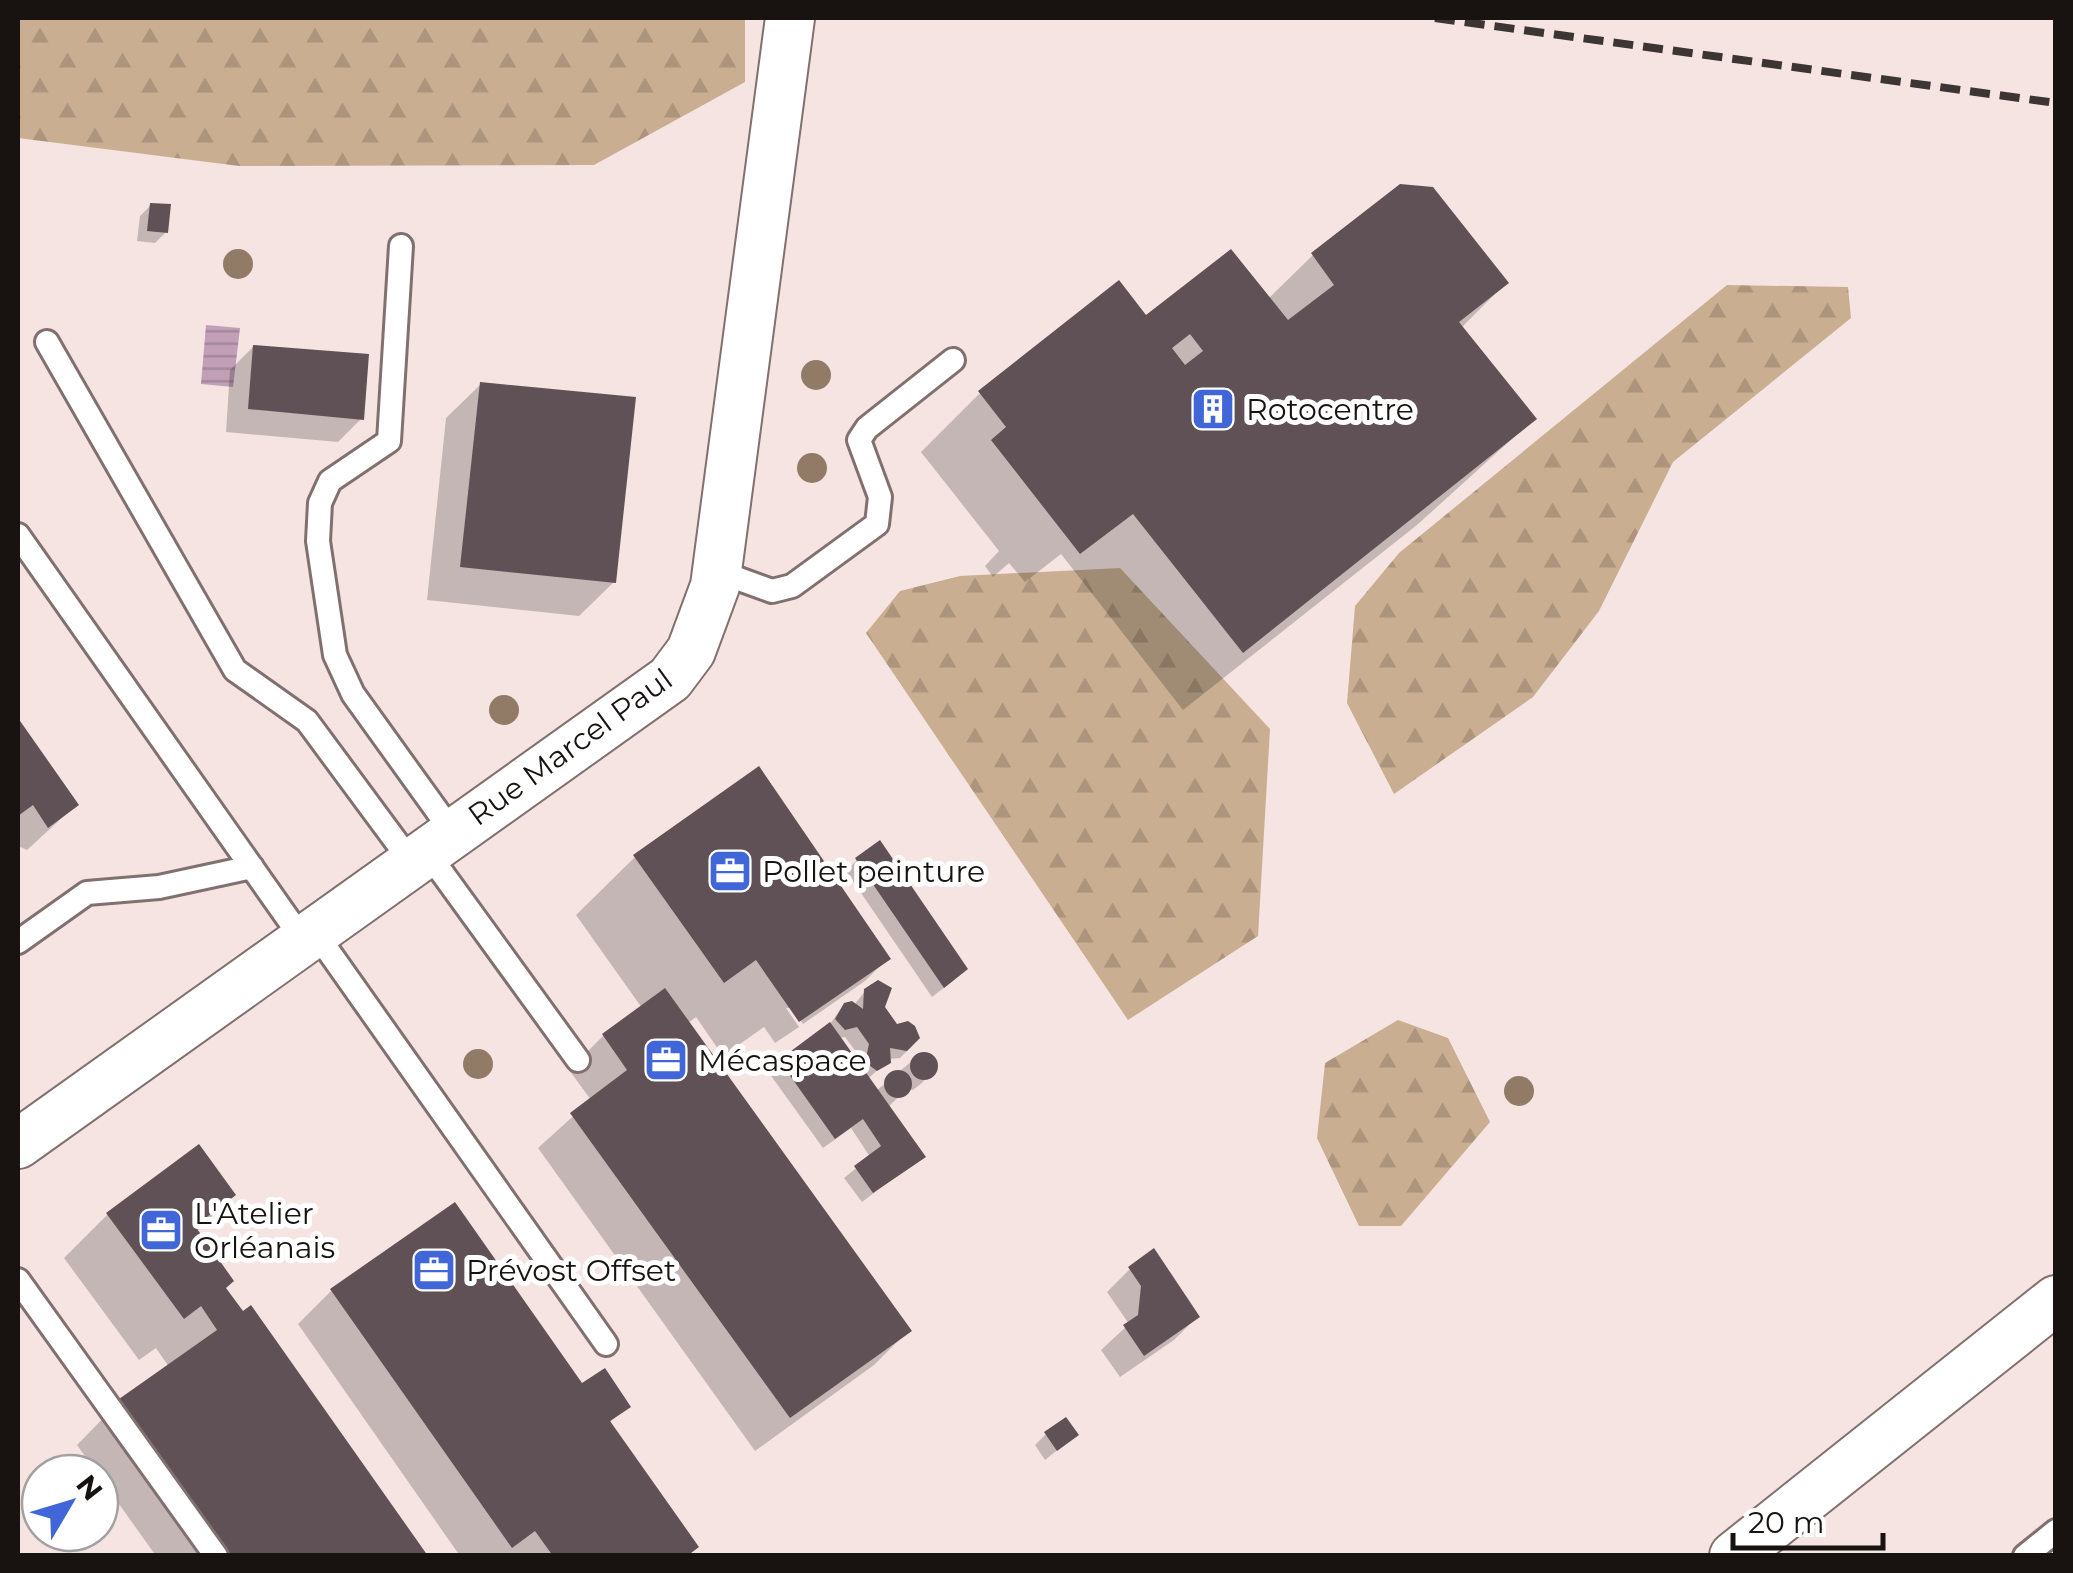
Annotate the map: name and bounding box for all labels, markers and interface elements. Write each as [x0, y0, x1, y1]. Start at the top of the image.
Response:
building icon: Rotocentre [1190, 386, 1236, 432]
place label: Rotocentre [1246, 391, 1414, 428]
street label: Rue Marcel Paul [461, 660, 679, 834]
office icon: Pollet peinture [707, 848, 753, 894]
place label: Pollet peinture [762, 853, 985, 890]
office icon: Mécaspace [643, 1037, 689, 1083]
place label: Mécaspace [698, 1042, 867, 1079]
place label: L'Atelier Orléanais [194, 1195, 335, 1266]
office icon: L'Atelier Orléanais [138, 1207, 184, 1253]
office icon: Prévost Offset [411, 1247, 457, 1293]
place label: Prévost Offset [466, 1252, 676, 1289]
north arrow [20, 1453, 120, 1553]
text: N [69, 1468, 110, 1507]
scale bar [1733, 1488, 1883, 1550]
text: 20 m [1748, 1504, 1825, 1541]

